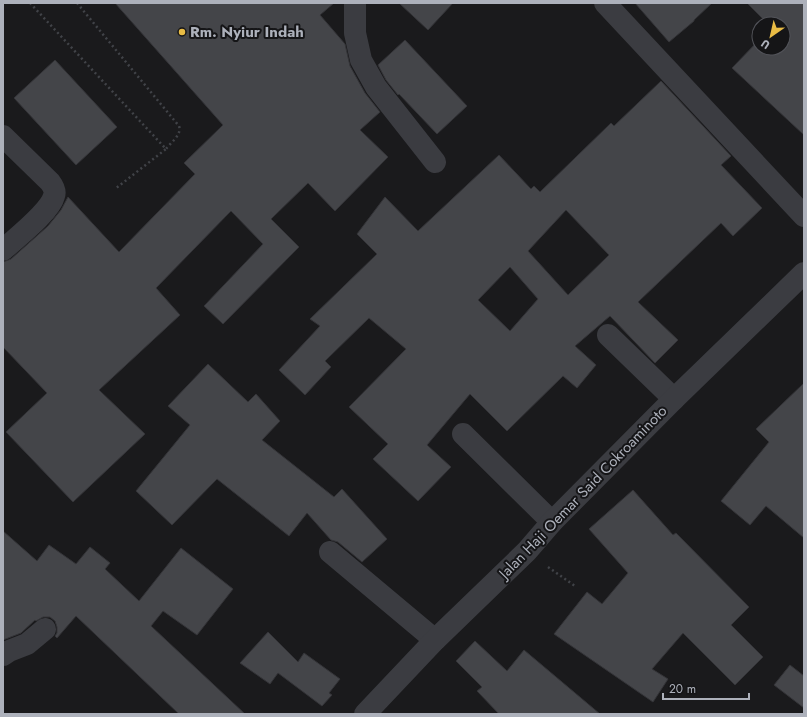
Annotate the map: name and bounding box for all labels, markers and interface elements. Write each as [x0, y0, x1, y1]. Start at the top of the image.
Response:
north arrow [751, 16, 791, 56]
place label: Rm. Nyiur Indah [190, 21, 304, 43]
marker: Rm. Nyiur Indah [177, 27, 187, 37]
text: U [758, 35, 773, 53]
street label: Jalan Haji Oemar Said Cokroaminoto [493, 400, 672, 585]
scale bar [663, 675, 749, 701]
text: 20 m [669, 680, 696, 698]

